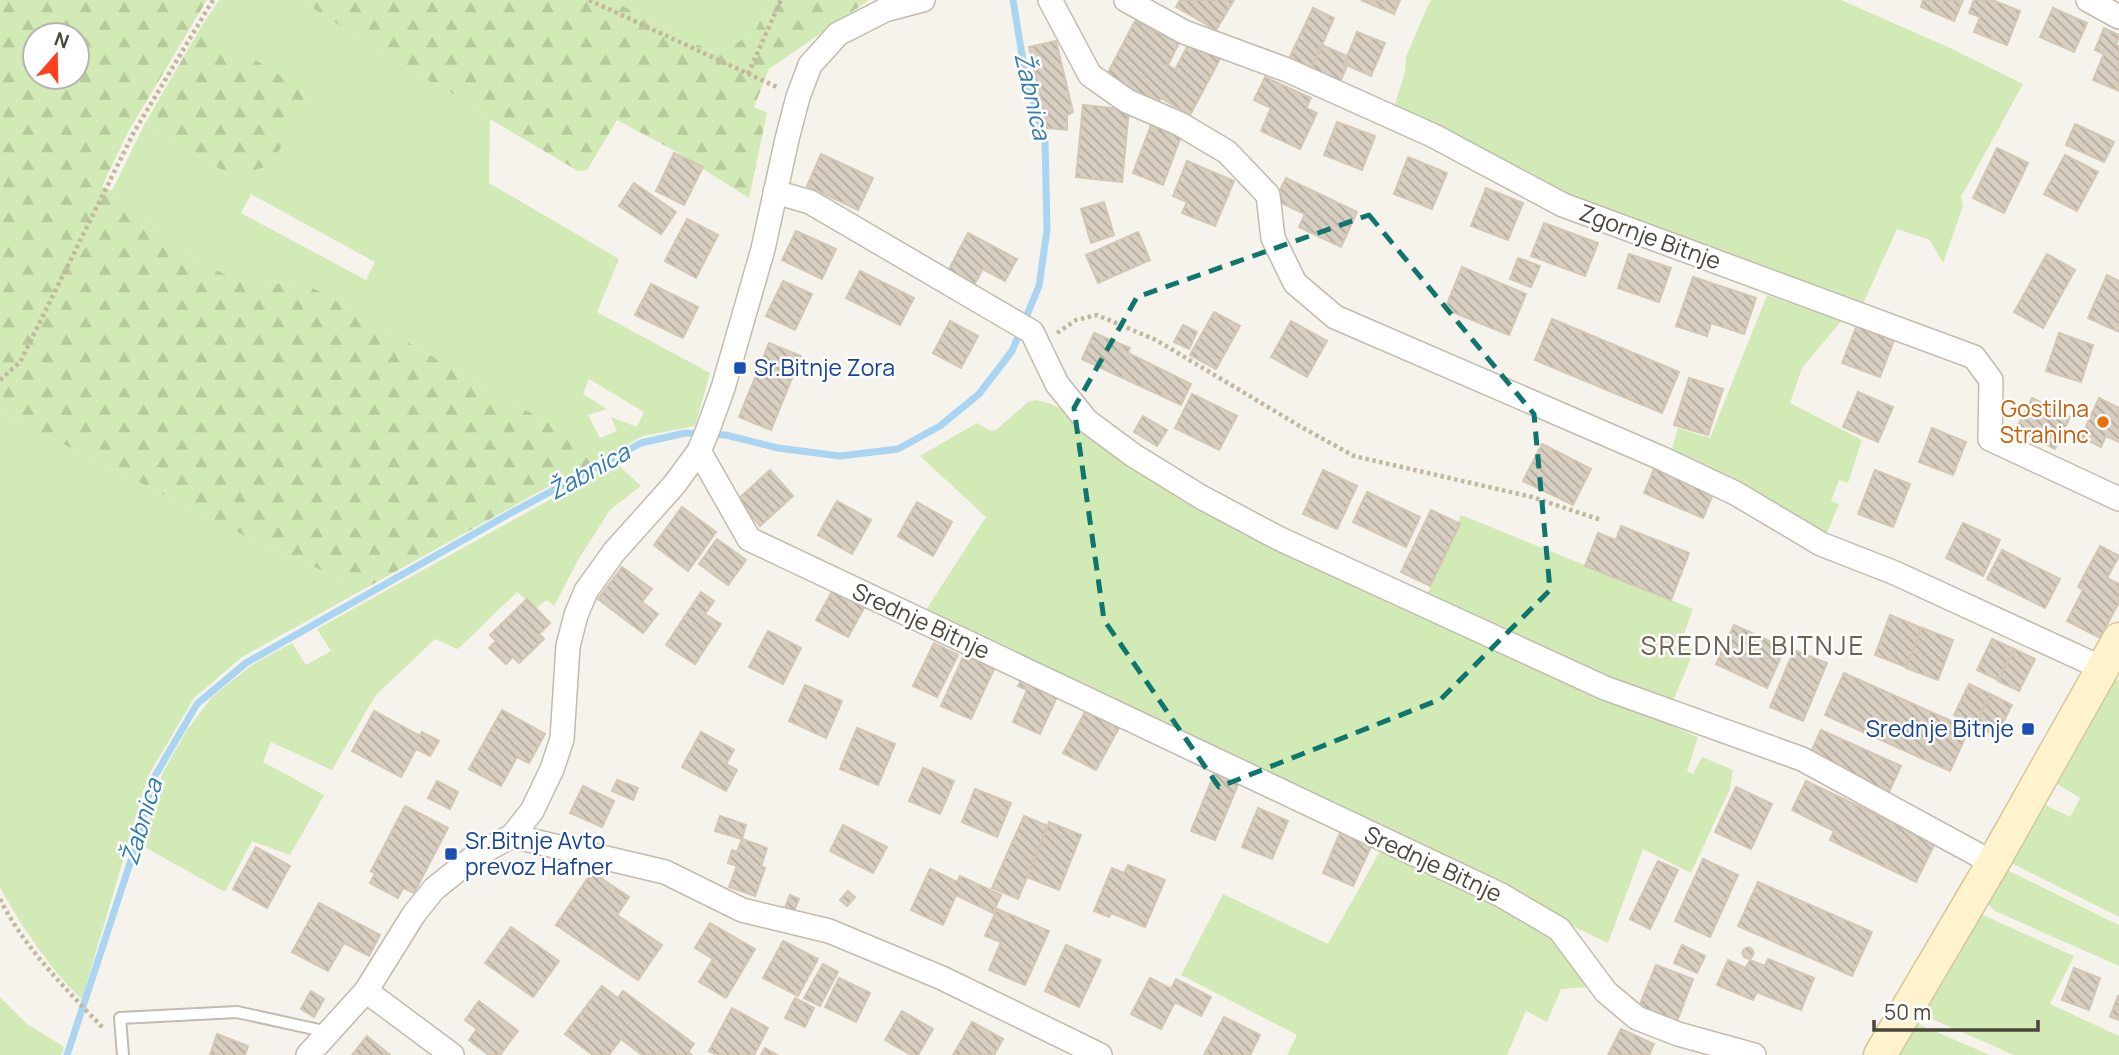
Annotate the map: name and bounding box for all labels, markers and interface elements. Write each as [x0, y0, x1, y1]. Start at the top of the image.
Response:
north arrow [21, 21, 91, 91]
text: N [51, 25, 73, 55]
water label: Žabnica [1007, 49, 1060, 144]
street label: Zgornje Bitnje [1575, 196, 1726, 277]
place label: Sr.Bitnje Zora [754, 351, 895, 383]
marker: Sr.Bitnje Zora [732, 360, 748, 376]
place label: Gostilna Strahinc [2000, 392, 2089, 450]
marker: Gostilna Strahinc [2095, 414, 2111, 430]
water label: Žabnica [541, 434, 637, 507]
street label: Srednje Bitnje [847, 574, 995, 666]
district label: SREDNJE BITNJE [1641, 627, 1865, 663]
place label: Srednje Bitnje [1866, 712, 2014, 744]
marker: Srednje Bitnje [2020, 721, 2036, 737]
water label: Žabnica [112, 773, 170, 869]
street label: Srednje Bitnje [1359, 817, 1507, 909]
place label: Sr.Bitnje Avto prevoz Hafner [465, 824, 613, 882]
marker: Sr.Bitnje Avto prevoz Hafner [443, 846, 459, 862]
scale bar [1874, 988, 2038, 1032]
text: 50 m [1884, 998, 1931, 1026]

